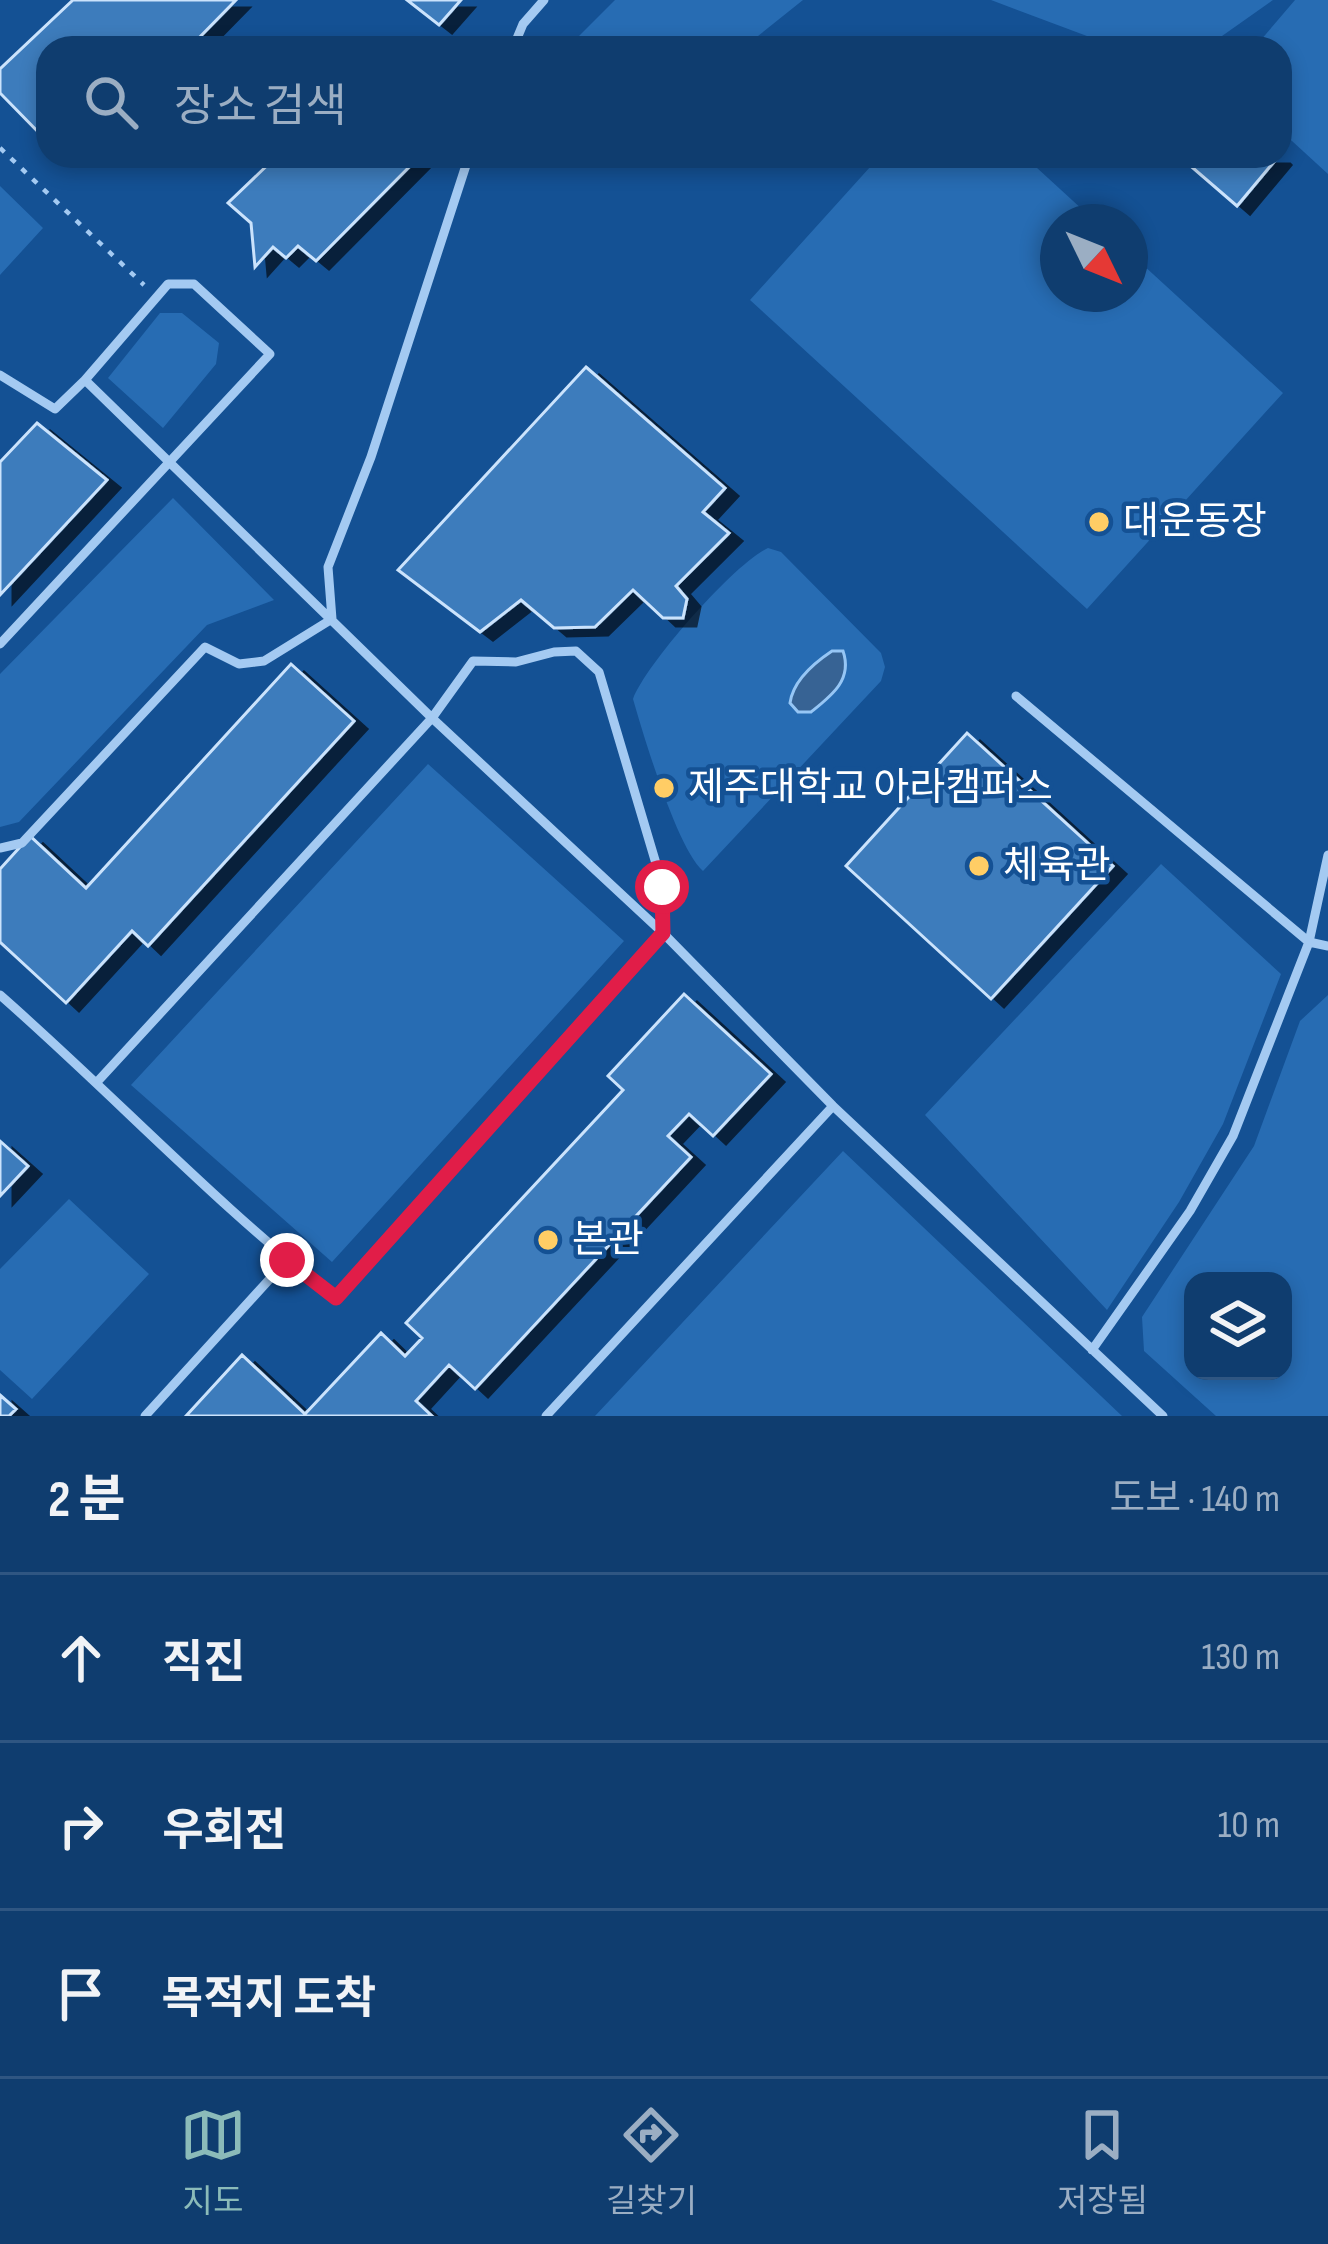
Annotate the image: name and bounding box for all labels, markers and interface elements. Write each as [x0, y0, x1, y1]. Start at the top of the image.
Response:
search box [36, 36, 1292, 168]
icon: search [78, 69, 144, 135]
text: 장소 검색 [174, 80, 347, 135]
north arrow [1040, 204, 1148, 312]
place label: 대운동장 [1123, 499, 1267, 546]
marker: 대운동장 [1086, 509, 1112, 535]
place label: 제주대학교 아라캠퍼스 [688, 765, 1053, 812]
marker: 제주대학교 아라캠퍼스 [651, 775, 677, 801]
place label: 체육관 [1003, 843, 1111, 890]
marker: 체육관 [966, 853, 992, 879]
route start [635, 860, 689, 914]
place label: 본관 [572, 1217, 644, 1264]
marker: 본관 [535, 1227, 561, 1253]
route end [260, 1233, 314, 1287]
map controls [1184, 1272, 1292, 1380]
button: layers [1184, 1272, 1292, 1380]
text: 2 분 [48, 1470, 125, 1531]
text: 도보 · 140 m [1109, 1476, 1280, 1523]
icon: ahead [48, 1625, 114, 1691]
text: 130 m [1201, 1634, 1280, 1681]
text: 직진 [162, 1636, 245, 1691]
icon: right [48, 1793, 114, 1859]
text: 10 m [1218, 1802, 1280, 1849]
text: 우회전 [162, 1804, 286, 1859]
icon: arrive [48, 1961, 114, 2027]
text: 목적지 도착 [162, 1972, 376, 2027]
tab: 지도 [180, 2102, 246, 2222]
tab: 길찾기 [606, 2102, 697, 2222]
tab: 저장됨 [1057, 2102, 1148, 2222]

